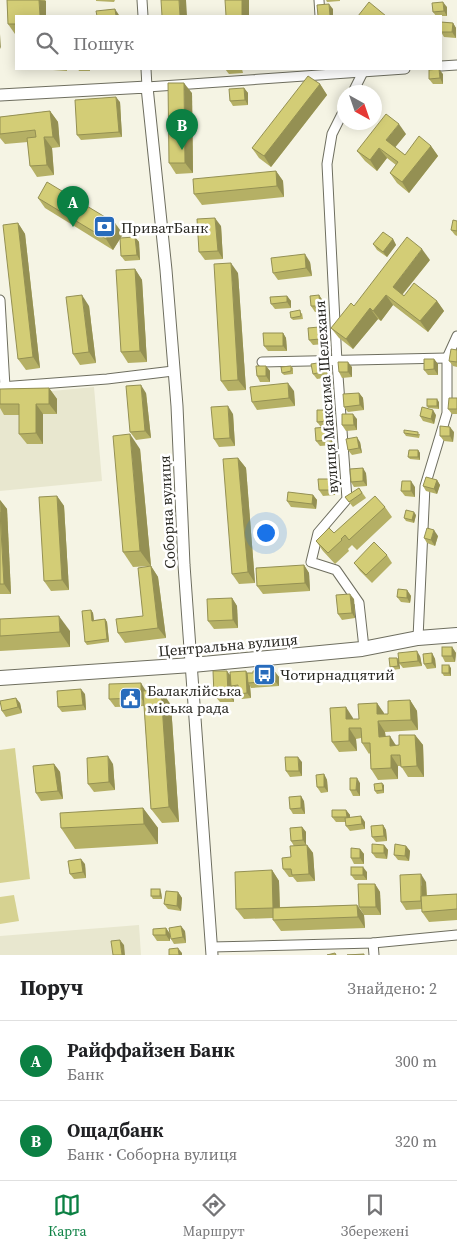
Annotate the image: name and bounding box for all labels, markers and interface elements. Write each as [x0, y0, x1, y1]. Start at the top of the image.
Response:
search box [15, 15, 442, 70]
icon: search [33, 29, 61, 57]
text: Пошук [73, 30, 134, 56]
north arrow [337, 85, 382, 130]
pin: B [166, 109, 198, 150]
pin: A [57, 186, 89, 227]
bank icon: ПриватБанк [93, 215, 117, 239]
place label: ПриватБанк [121, 217, 209, 238]
street label: вулиця Максима Шелеханя [309, 300, 343, 494]
street label: Соборна вулиця [154, 455, 180, 569]
your location [253, 520, 279, 546]
street label: Центральна вулиця [157, 628, 299, 662]
bus stop icon: Чотирнадцятий [252, 662, 276, 686]
place label: Чотирнадцятий [280, 664, 395, 685]
place label: Балаклійська міська рада [147, 680, 242, 718]
public building icon: Балаклійська міська рада [119, 687, 143, 711]
text: Поруч [20, 973, 83, 1002]
text: Знайдено: 2 [347, 977, 437, 999]
text: Райффайзен Банк [67, 1037, 235, 1063]
text: A [31, 1050, 41, 1072]
text: 300 m [395, 1050, 437, 1072]
text: Банк [67, 1063, 104, 1085]
text: Ощадбанк [67, 1117, 163, 1143]
text: B [31, 1130, 41, 1152]
text: 320 m [395, 1130, 437, 1152]
text: Банк · Соборна вулиця [67, 1143, 237, 1165]
tab: Карта [48, 1191, 87, 1241]
tab: Маршрут [183, 1191, 245, 1241]
tab: Збережені [341, 1191, 409, 1241]

